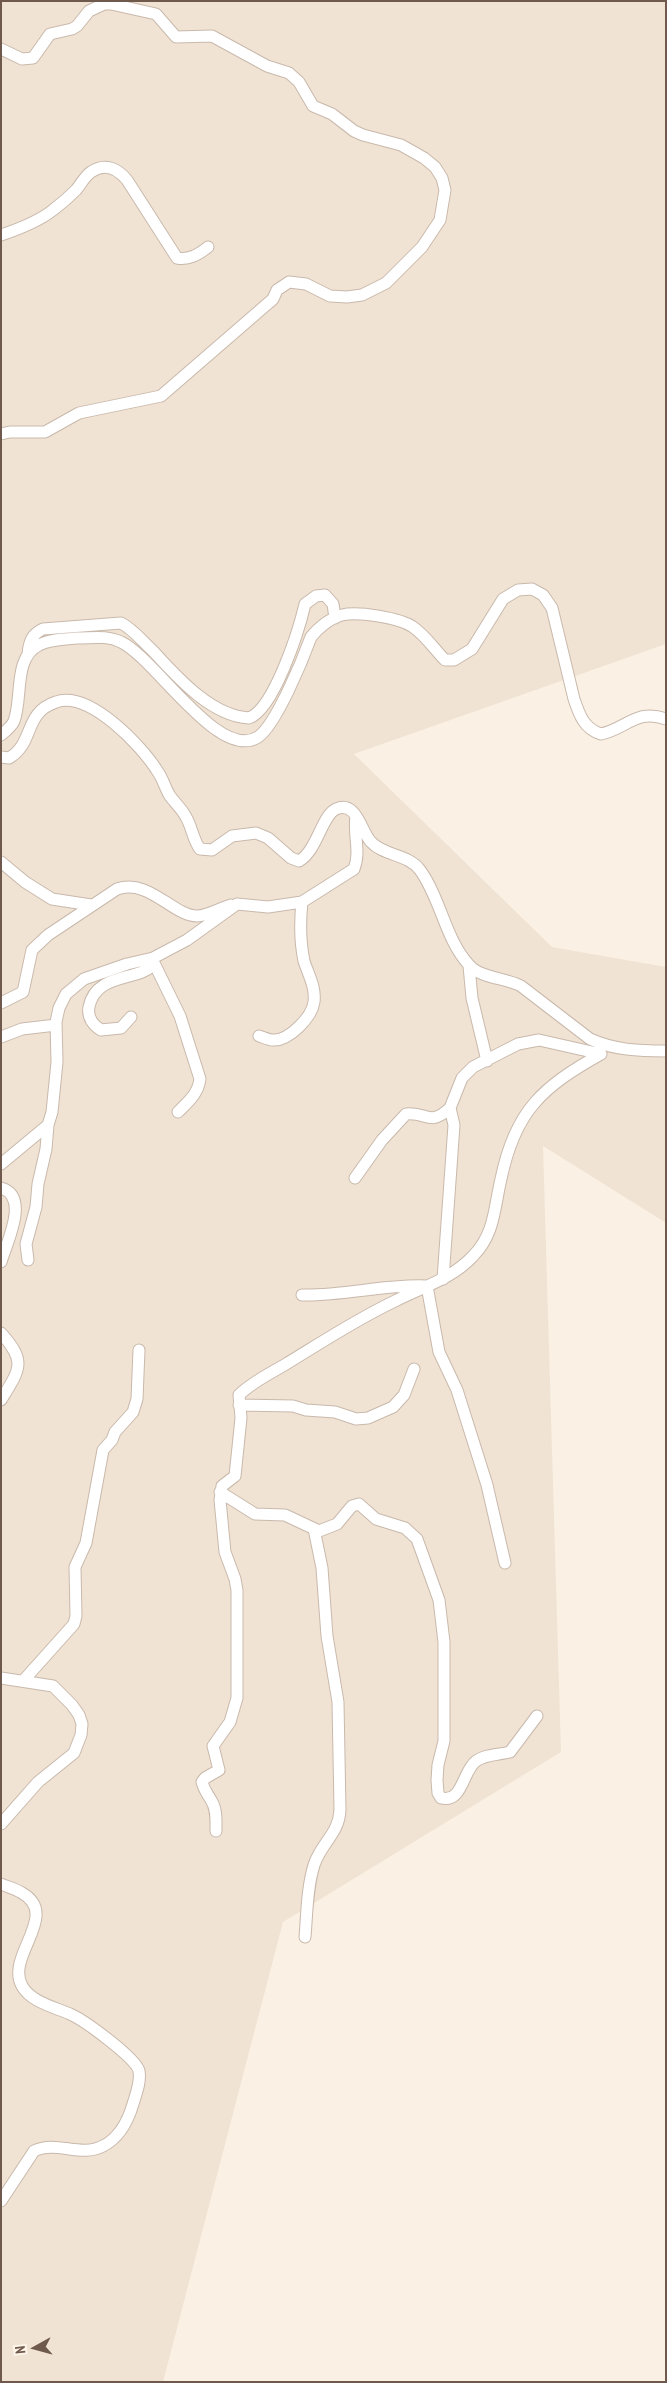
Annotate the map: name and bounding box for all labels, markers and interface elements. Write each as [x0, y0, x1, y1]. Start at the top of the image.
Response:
north arrow [10, 2323, 60, 2373]
text: N [11, 2345, 30, 2355]

